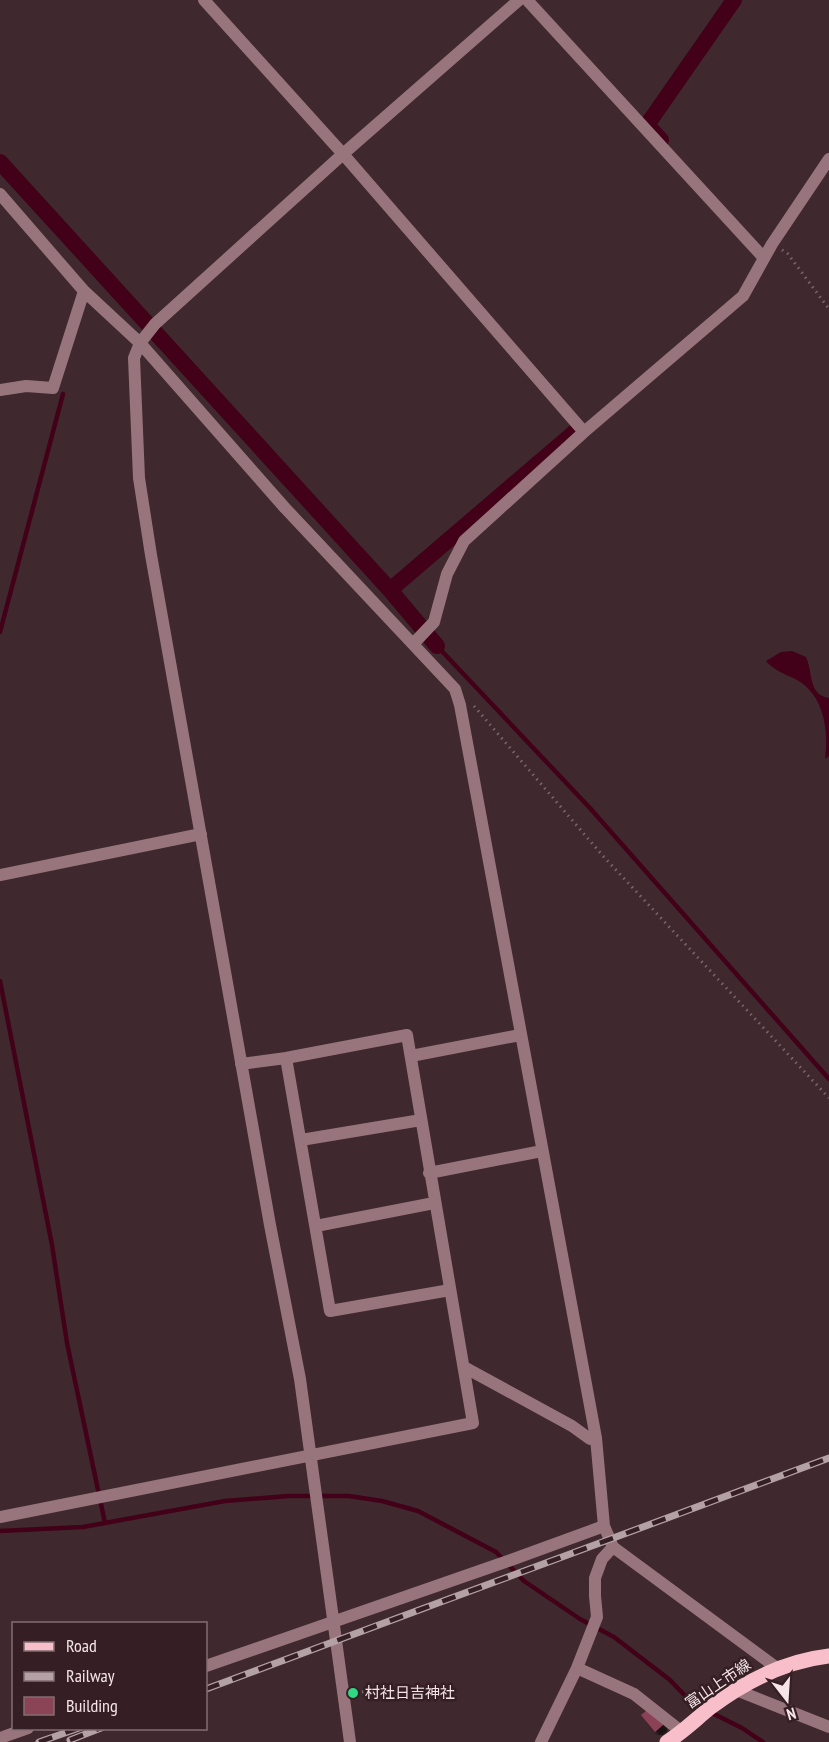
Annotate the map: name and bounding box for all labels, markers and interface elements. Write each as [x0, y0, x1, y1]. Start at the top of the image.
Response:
legend [12, 1622, 207, 1730]
text: Road [66, 1634, 97, 1657]
street label: 富山上市線 [681, 1655, 754, 1712]
text: Railway [66, 1664, 115, 1687]
north arrow [757, 1670, 817, 1730]
place label: 村社日吉神社 [365, 1683, 455, 1702]
marker: 村社日吉神社 [346, 1686, 360, 1700]
text: Building [66, 1694, 118, 1717]
text: N [784, 1704, 798, 1725]

